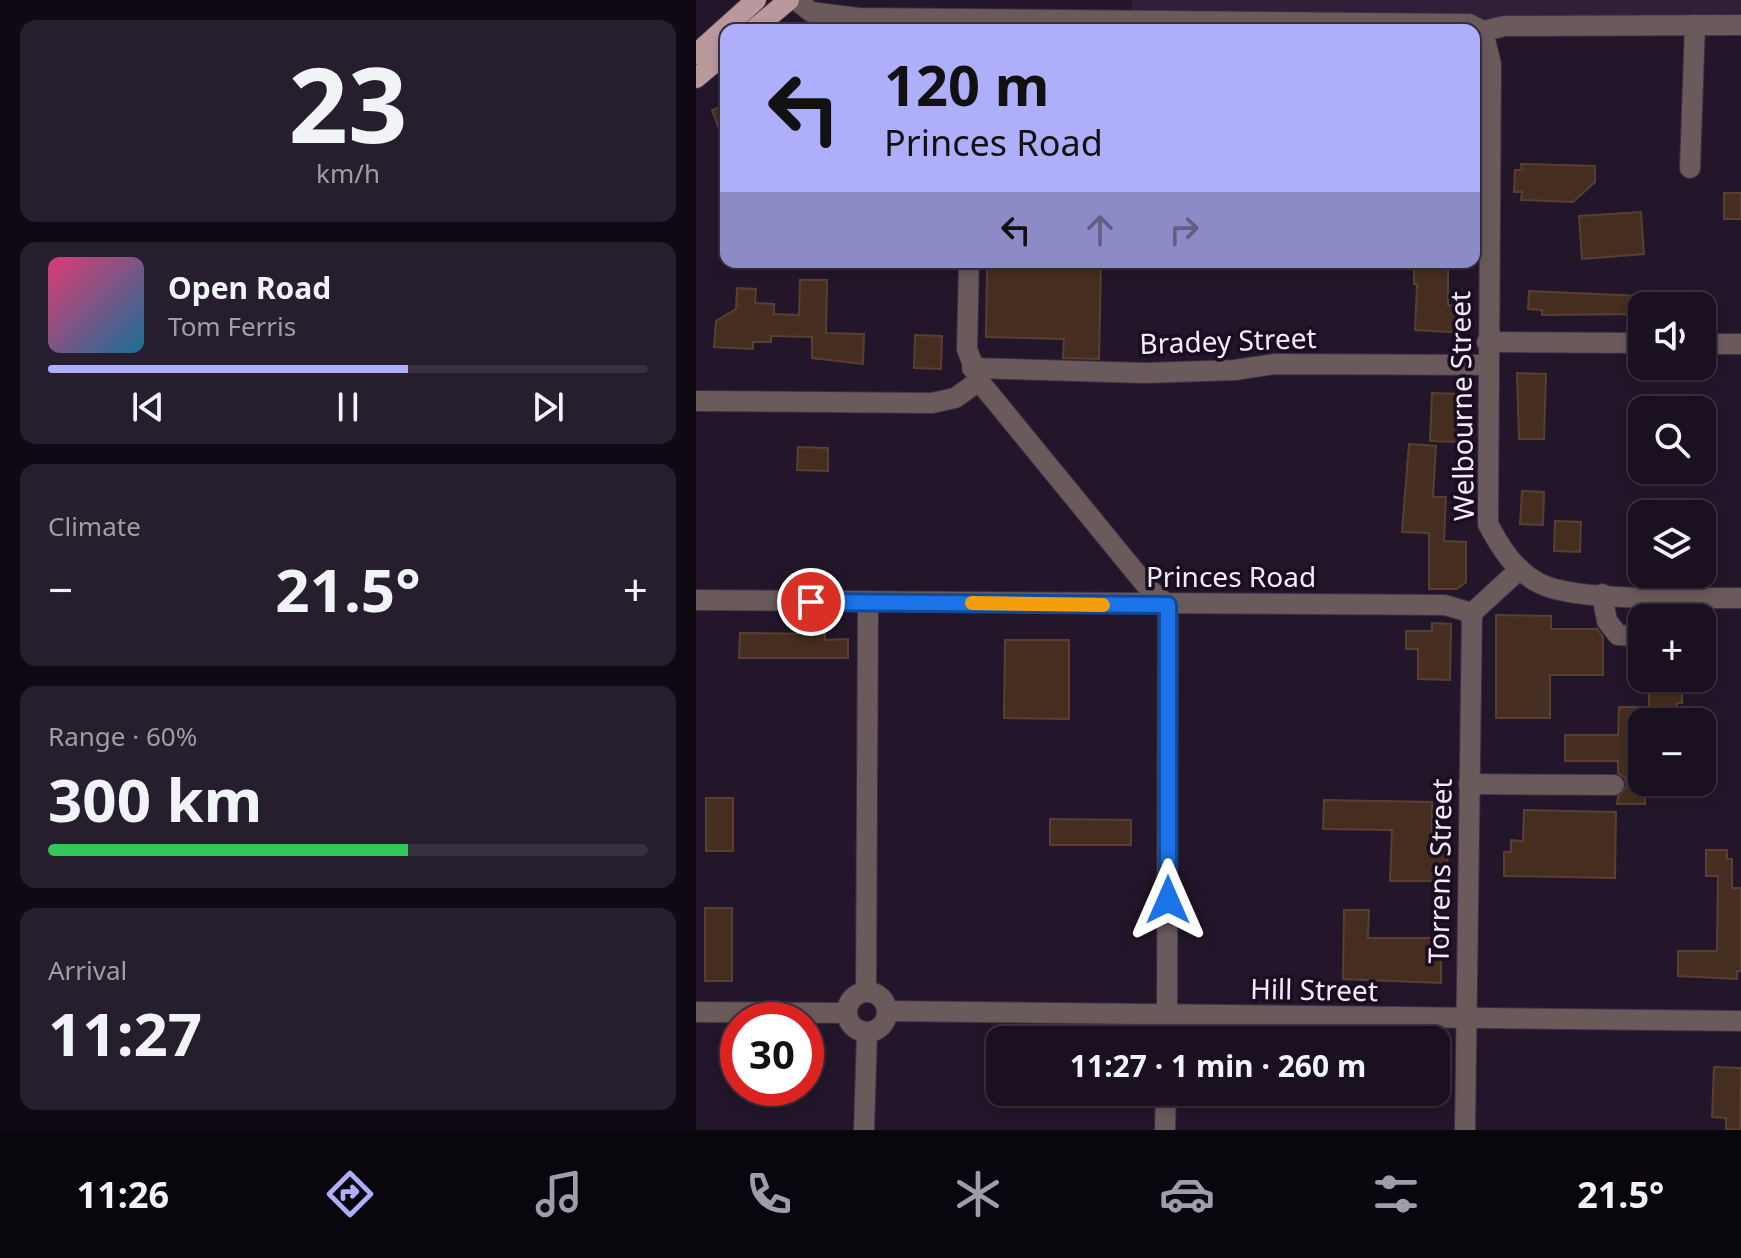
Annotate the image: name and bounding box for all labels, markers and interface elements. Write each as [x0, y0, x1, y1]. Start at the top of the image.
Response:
text: 23 [289, 32, 407, 173]
text: 120 m [884, 46, 1049, 122]
icon: left [752, 56, 856, 160]
text: Princes Road [884, 118, 1103, 167]
text: km/h [316, 155, 380, 191]
icon: left [994, 208, 1038, 252]
icon: ahead [1078, 208, 1122, 252]
icon: right [1162, 208, 1206, 252]
text: Open Road [168, 267, 331, 308]
street label: Welbourne Street [1440, 291, 1482, 521]
map controls [1628, 292, 1716, 796]
button: sound [1628, 292, 1716, 380]
text: Tom Ferris [168, 308, 296, 344]
street label: Bradey Street [1139, 318, 1317, 362]
icon: previous [126, 385, 170, 429]
icon: pause [326, 385, 370, 429]
icon: next [526, 385, 570, 429]
button: search [1628, 396, 1716, 484]
button: layers [1628, 500, 1716, 588]
text: Climate [48, 508, 141, 544]
text: 21.5° [275, 548, 421, 630]
street label: Princes Road [1146, 557, 1316, 595]
text: − [48, 559, 73, 619]
text: + [623, 559, 648, 619]
pin [777, 568, 845, 636]
icon: arrive [789, 580, 833, 624]
button: + [1628, 604, 1716, 692]
button: − [1628, 708, 1716, 796]
text: Range · 60% [48, 718, 197, 754]
text: 300 km [48, 758, 262, 840]
street label: Torrens Street [1418, 778, 1460, 964]
position arrow [1126, 858, 1210, 942]
text: Arrival [48, 952, 127, 988]
street label: Hill Street [1250, 969, 1378, 1009]
text: 11:27 [48, 992, 202, 1074]
speed limit sign: 30 [720, 1002, 824, 1106]
text: 11:27 · 1 min · 260 m [1070, 1045, 1366, 1086]
icon: directions [322, 1166, 378, 1222]
icon: music [531, 1166, 587, 1222]
icon: phone [741, 1166, 797, 1222]
icon: climate [950, 1166, 1006, 1222]
icon: car [1159, 1166, 1215, 1222]
icon: filters [1368, 1166, 1424, 1222]
text: 11:26 [77, 1170, 169, 1219]
text: 21.5° [1577, 1170, 1664, 1219]

